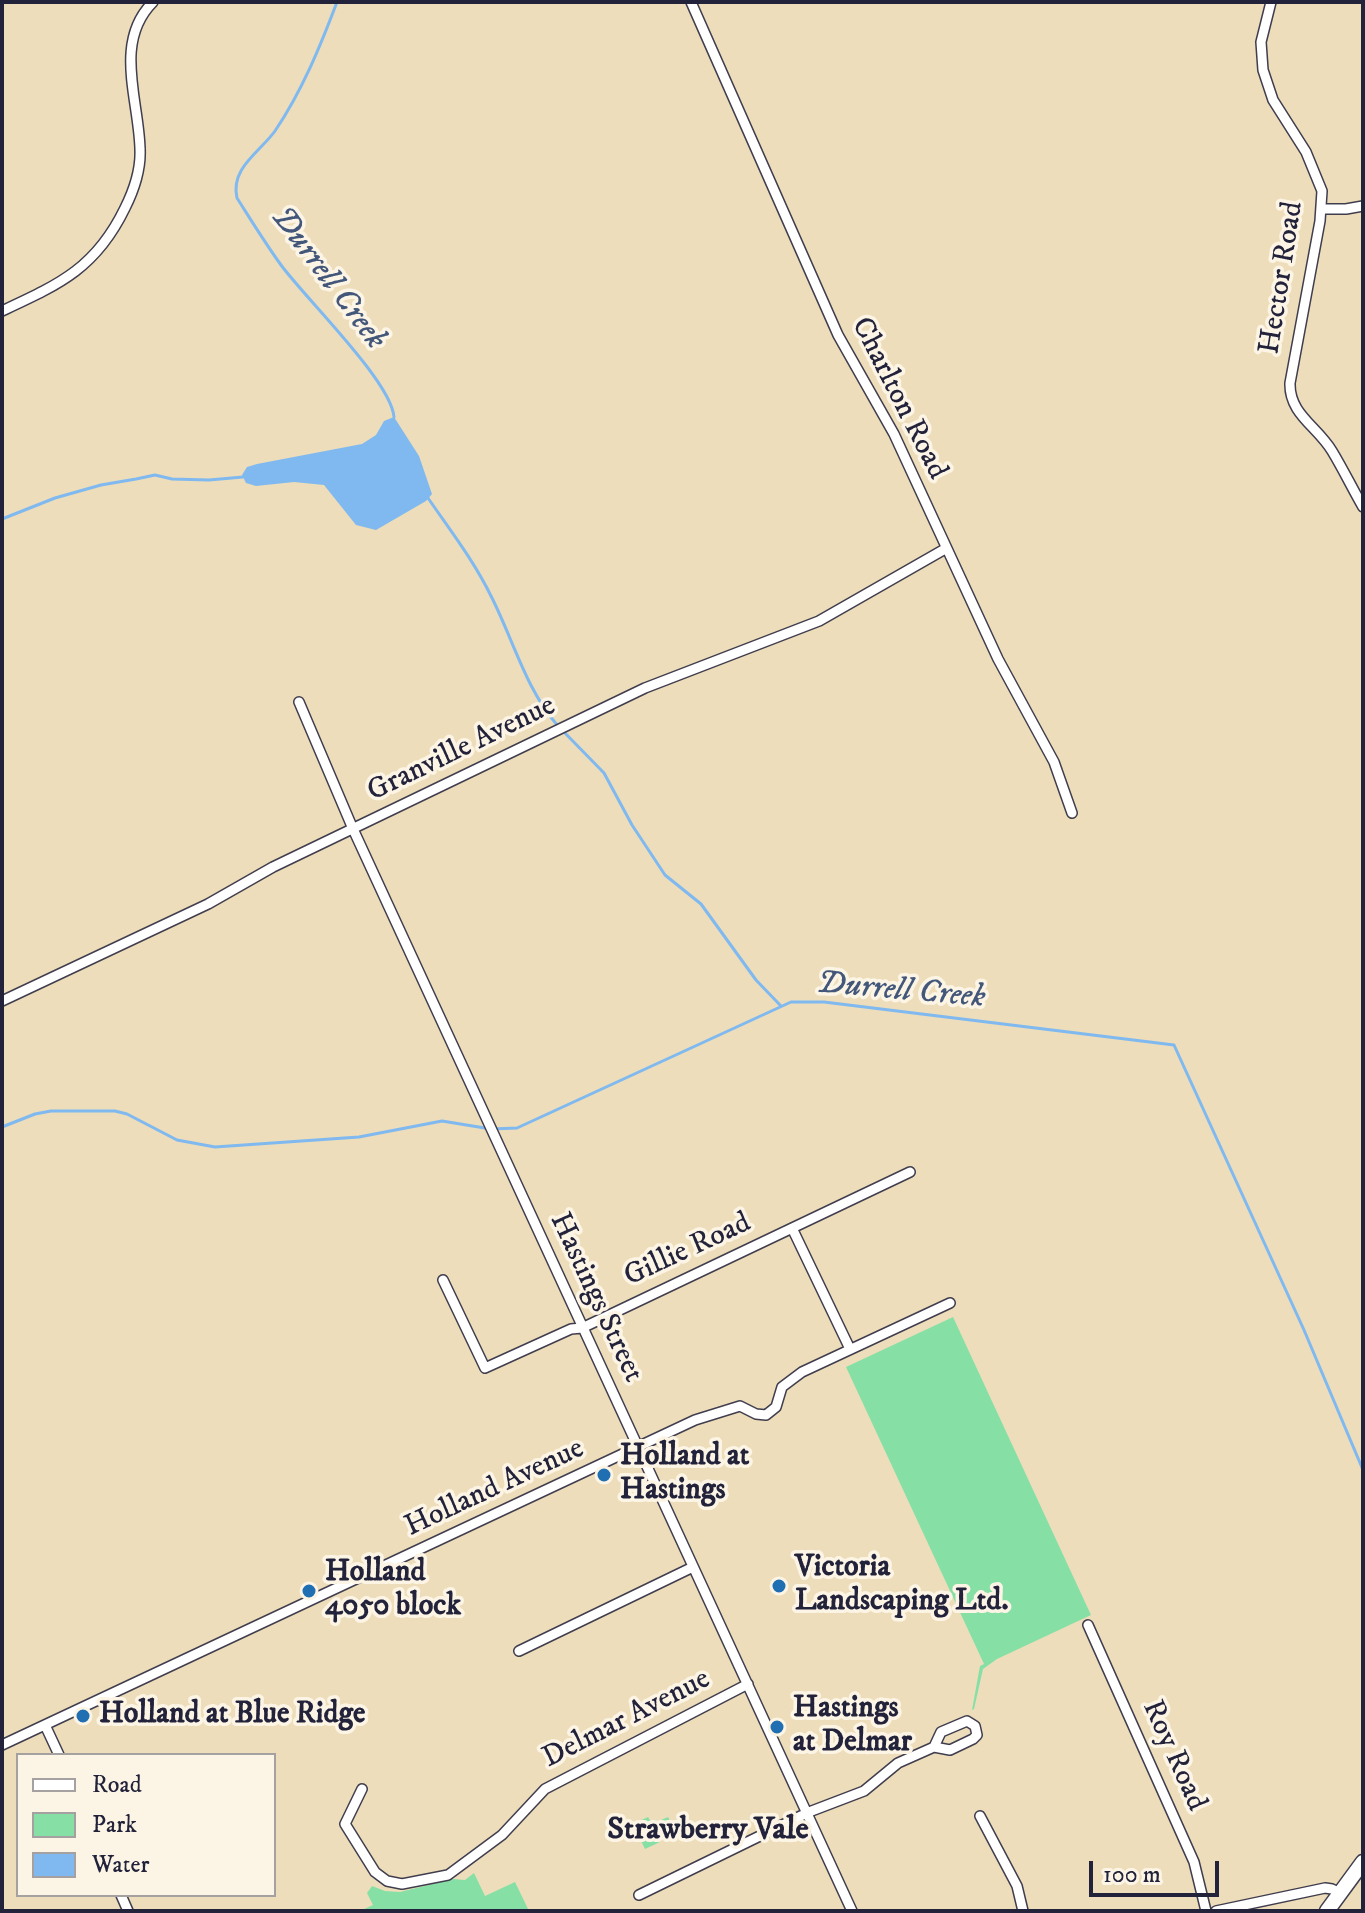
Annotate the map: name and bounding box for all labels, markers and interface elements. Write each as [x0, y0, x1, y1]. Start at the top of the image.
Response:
street label: Hector Road [1253, 199, 1313, 357]
water label: Durrell Creek [261, 200, 393, 358]
street label: Charlton Road [842, 312, 954, 486]
street label: Granville Avenue [362, 689, 562, 811]
water label: Durrell Creek [815, 966, 987, 1018]
street label: Gillie Road [619, 1206, 757, 1296]
street label: Hastings Street [540, 1207, 650, 1389]
street label: Holland Avenue [400, 1432, 590, 1546]
place label: Holland at Hastings [620, 1440, 749, 1510]
marker: Holland at Hastings [595, 1466, 613, 1484]
place label: Victoria Landscaping Ltd. [795, 1551, 1009, 1622]
place label: Holland 4050 block [325, 1556, 461, 1626]
marker: Victoria Landscaping Ltd. [770, 1577, 788, 1595]
marker: Holland 4050 block [300, 1582, 318, 1600]
street label: Delmar Avenue [537, 1662, 717, 1778]
place label: Hastings at Delmar [793, 1692, 912, 1762]
street label: Roy Road [1133, 1695, 1213, 1817]
place label: Holland at Blue Ridge [99, 1698, 365, 1734]
marker: Holland at Blue Ridge [74, 1707, 92, 1725]
marker: Hastings at Delmar [768, 1718, 786, 1736]
legend [16, 1753, 276, 1897]
text: Road [92, 1770, 142, 1800]
text: Park [92, 1810, 137, 1840]
district label: Strawberry Vale [607, 1812, 809, 1850]
scale bar [1093, 1845, 1223, 1895]
text: Water [92, 1850, 149, 1880]
text: 100 m [1103, 1860, 1161, 1890]

